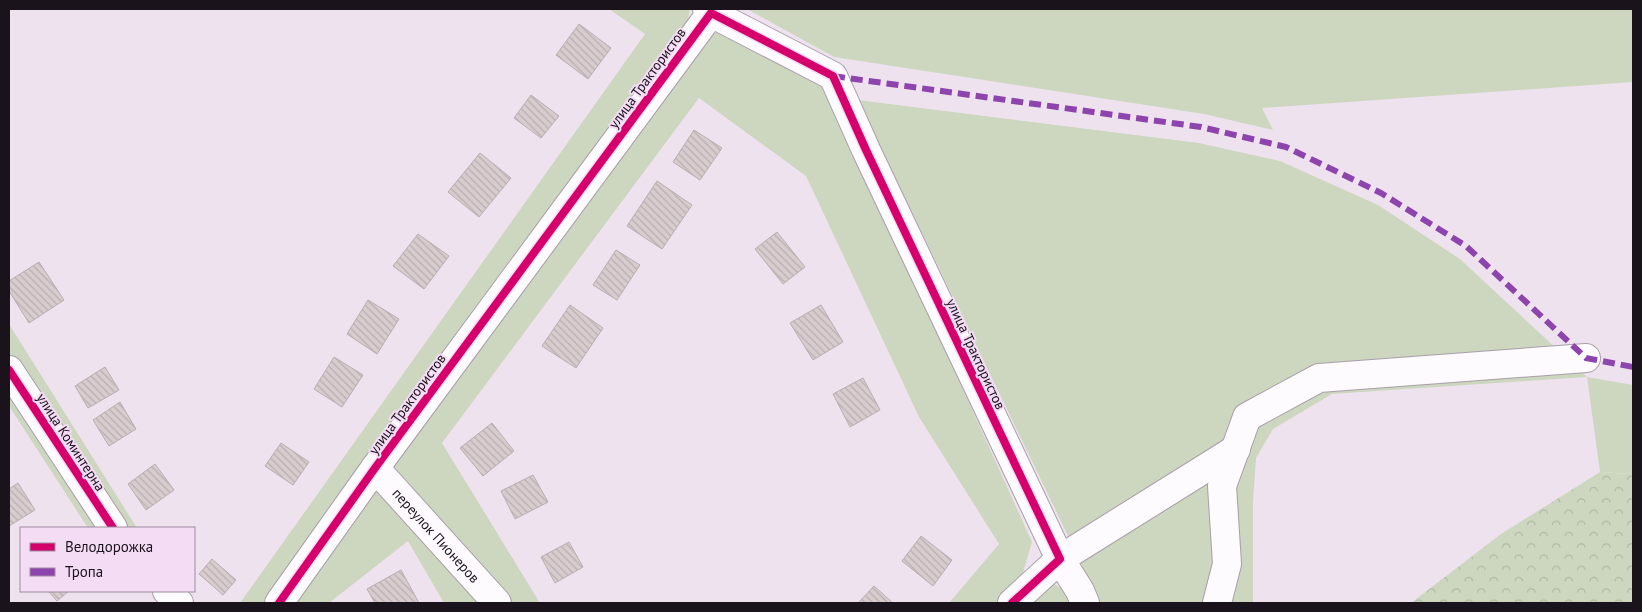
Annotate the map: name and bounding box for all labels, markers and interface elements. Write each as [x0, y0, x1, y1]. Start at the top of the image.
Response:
street label: улица Трактористов [604, 24, 690, 132]
street label: улица Трактористов [942, 296, 1010, 412]
street label: улица Трактористов [364, 350, 450, 458]
street label: улица Коминтерна [33, 390, 109, 494]
street label: переулок Пионеров [389, 484, 483, 587]
legend [20, 527, 195, 592]
text: Велодорожка [65, 537, 153, 556]
text: Тропа [65, 562, 103, 581]

